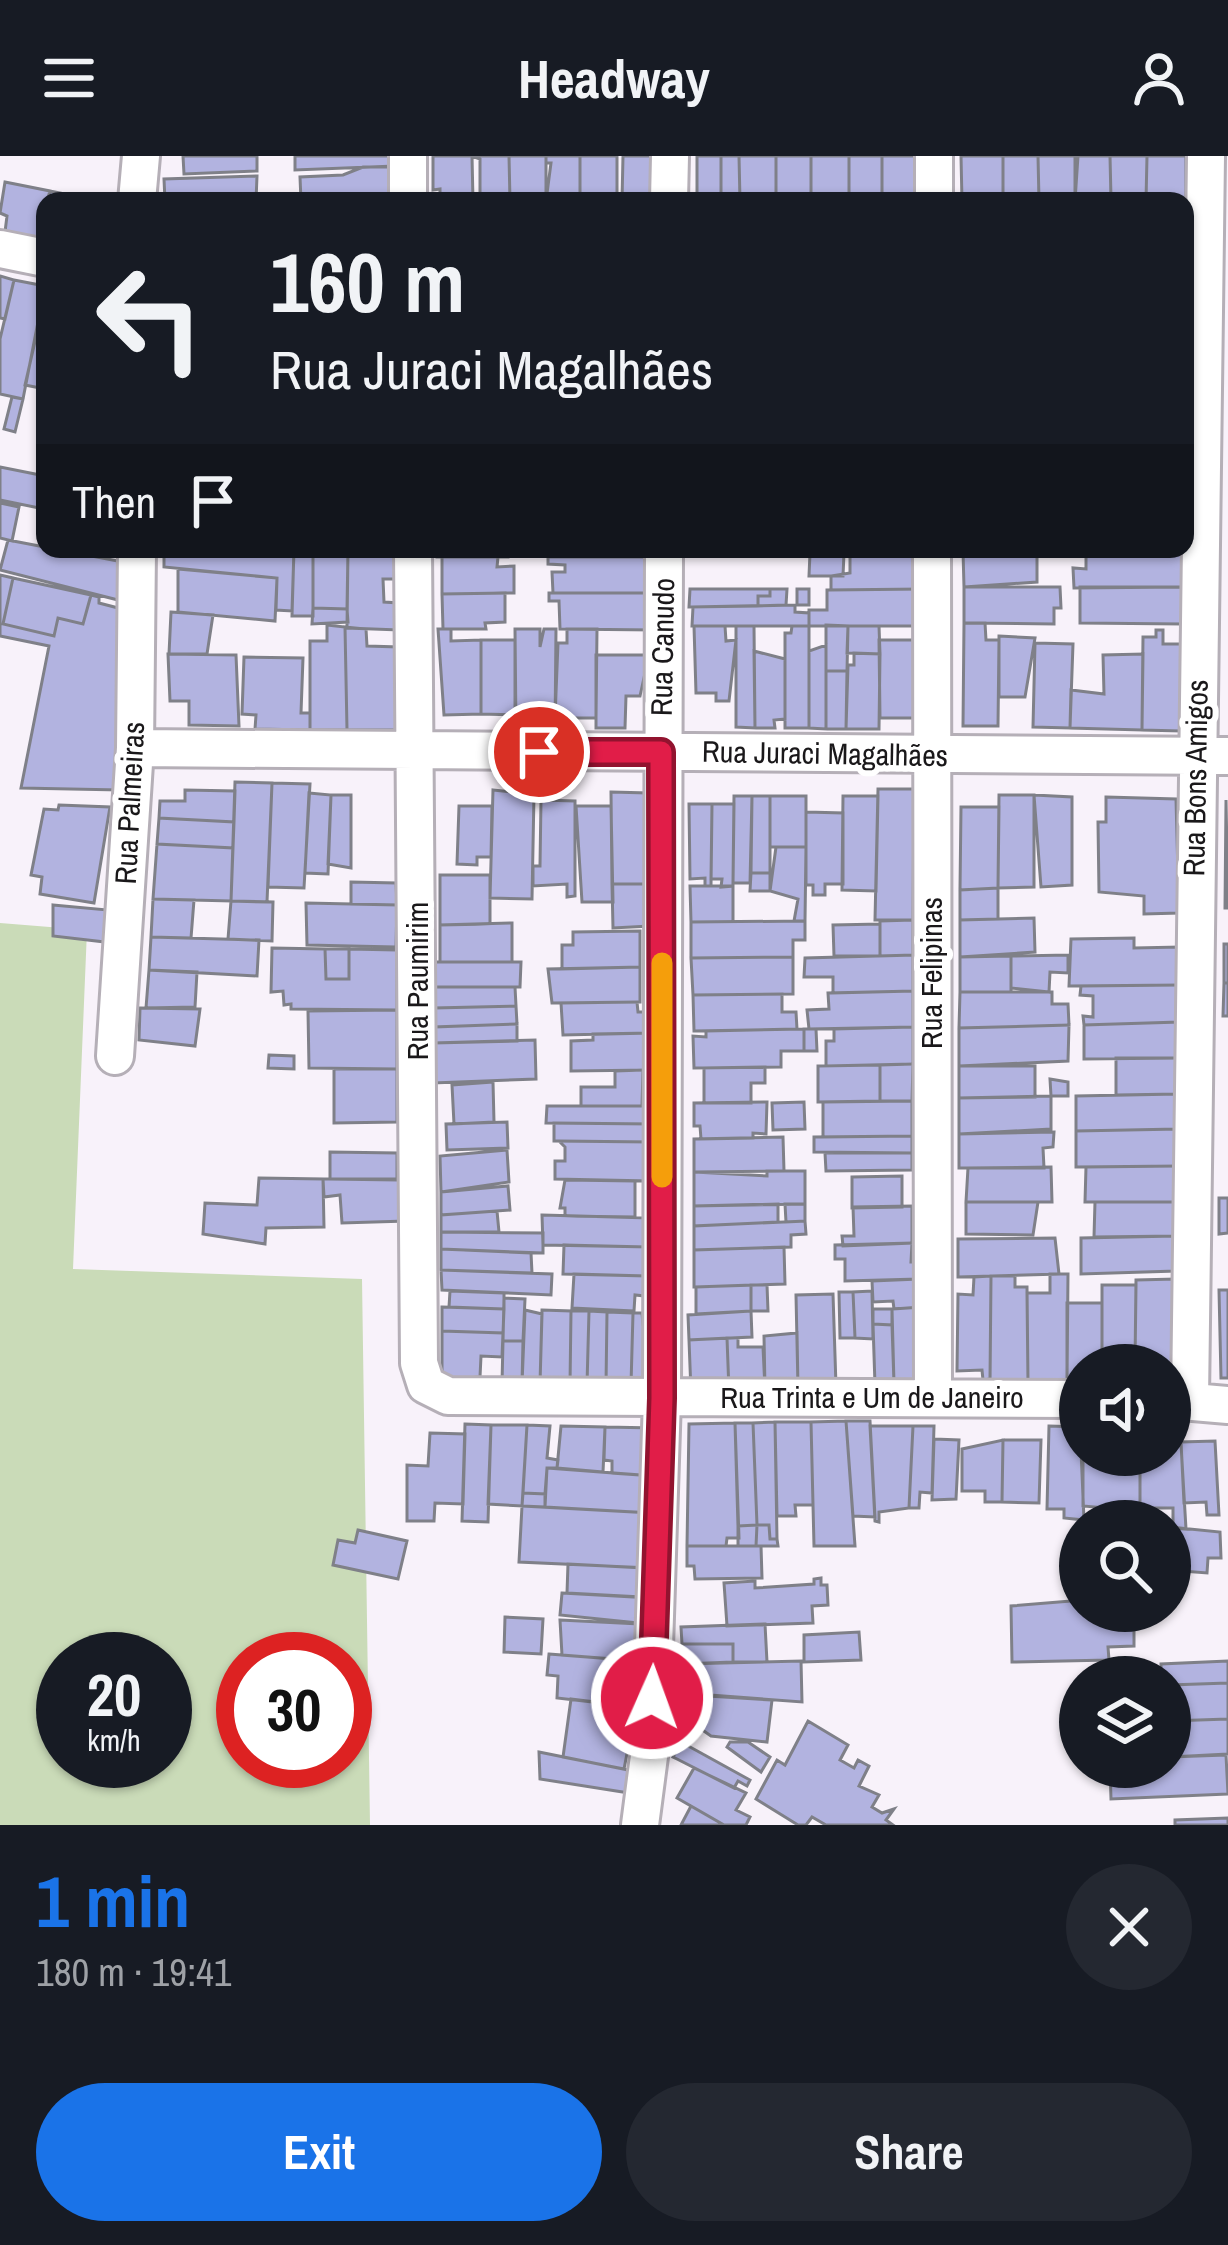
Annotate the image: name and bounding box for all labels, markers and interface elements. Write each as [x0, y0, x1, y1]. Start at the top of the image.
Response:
text: Headway [518, 42, 710, 115]
icon: menu [36, 45, 102, 111]
icon: person [1126, 45, 1192, 111]
text: 160 m [270, 225, 465, 338]
icon: left [72, 240, 228, 396]
text: Rua Juraci Magalhães [270, 333, 713, 406]
icon: arrive [180, 468, 246, 534]
text: Then [72, 471, 156, 532]
street label: Rua Canudo [641, 578, 683, 716]
street label: Rua Bons Amigos [1173, 679, 1217, 877]
pin [488, 701, 590, 803]
icon: arrive [506, 719, 572, 785]
street label: Rua Palmeiras [105, 721, 153, 885]
street label: Rua Juraci Magalhães [702, 731, 948, 775]
street label: Rua Felipinas [911, 897, 951, 1049]
street label: Rua Paumirim [397, 902, 437, 1060]
map controls [1059, 1344, 1191, 1788]
button: sound [1059, 1344, 1191, 1476]
street label: Rua Trinta e Um de Janeiro [720, 1377, 1024, 1417]
button: search [1059, 1500, 1191, 1632]
speed limit sign: 30 [216, 1632, 372, 1788]
position arrow [589, 1635, 715, 1761]
text: 20 [87, 1654, 141, 1735]
button: layers [1059, 1656, 1191, 1788]
text: km/h [87, 1720, 141, 1760]
text: 1 min [36, 1852, 190, 1949]
button: close [1066, 1864, 1192, 1990]
text: 180 m · 19:41 [36, 1946, 232, 1998]
button: Exit [36, 2083, 602, 2221]
button: Share [626, 2083, 1192, 2221]

